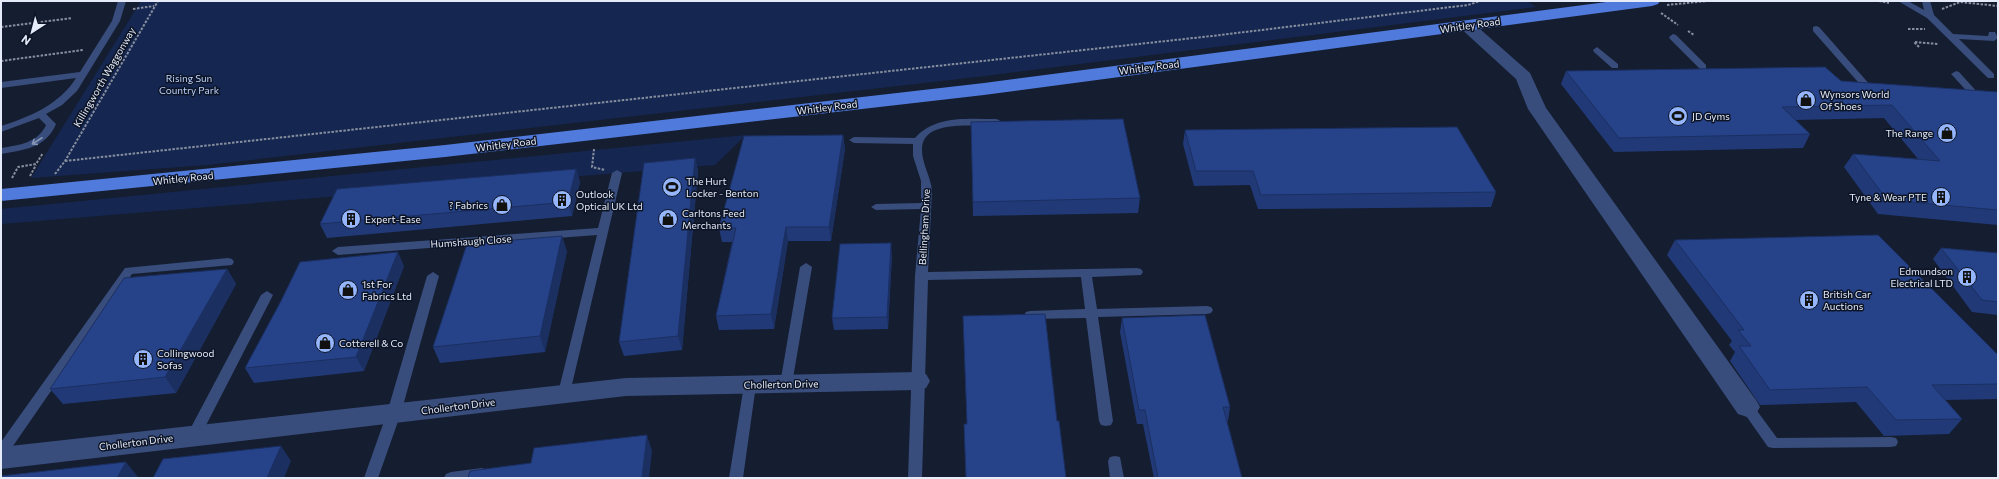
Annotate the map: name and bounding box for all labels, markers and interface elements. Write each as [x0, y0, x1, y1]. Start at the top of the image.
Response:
north arrow [12, 12, 52, 52]
street label: Whitley Road [1439, 15, 1501, 35]
street label: Killingworth Waggonway [71, 25, 137, 129]
text: N [19, 33, 33, 48]
street label: Whitley Road [1118, 57, 1180, 77]
park label: Rising Sun Country Park [159, 72, 220, 96]
place label: Wynsors World Of Shoes [1820, 88, 1890, 112]
shop icon: Wynsors World Of Shoes [1795, 89, 1817, 111]
street label: Whitley Road [796, 97, 858, 117]
sports icon: JD Gyms [1667, 105, 1689, 127]
place label: JD Gyms [1692, 110, 1730, 122]
shop icon: The Range [1936, 122, 1958, 144]
place label: The Range [1885, 127, 1933, 139]
street label: Whitley Road [475, 134, 537, 154]
one-way arrow [32, 137, 43, 145]
street label: Whitley Road [152, 169, 214, 187]
place label: The Hurt Locker - Benton [686, 175, 758, 199]
sports icon: The Hurt Locker - Benton [661, 176, 683, 198]
building icon: Tyne & Wear PTE [1930, 186, 1952, 208]
place label: Outlook Optical UK Ltd [576, 188, 643, 212]
building icon: Outlook Optical UK Ltd [551, 189, 573, 211]
street label: Bellingham Drive [916, 189, 932, 265]
place label: Tyne & Wear PTE [1849, 191, 1927, 203]
shop icon: ? Fabrics [491, 194, 513, 216]
place label: ? Fabrics [449, 199, 488, 211]
place label: Carltons Feed Merchants [682, 207, 745, 231]
building icon: Expert-Ease [340, 208, 362, 230]
shop icon: Carltons Feed Merchants [657, 208, 679, 230]
place label: Expert-Ease [365, 213, 421, 225]
street label: Humshaugh Close [430, 232, 512, 250]
place label: Edmundson Electrical LTD [1890, 265, 1953, 289]
building icon: Edmundson Electrical LTD [1956, 266, 1978, 288]
place label: 1st For Fabrics Ltd [362, 278, 412, 302]
shop icon: 1st For Fabrics Ltd [337, 279, 359, 301]
place label: British Car Auctions [1823, 288, 1871, 312]
building icon: British Car Auctions [1798, 289, 1820, 311]
shop icon: Cotterell & Co [314, 332, 336, 354]
place label: Cotterell & Co [339, 337, 403, 349]
place label: Collingwood Sofas [157, 347, 214, 371]
building icon: Collingwood Sofas [132, 348, 154, 370]
street label: Chollerton Drive [744, 377, 818, 391]
street label: Chollerton Drive [420, 395, 496, 417]
street label: Chollerton Drive [98, 431, 174, 453]

